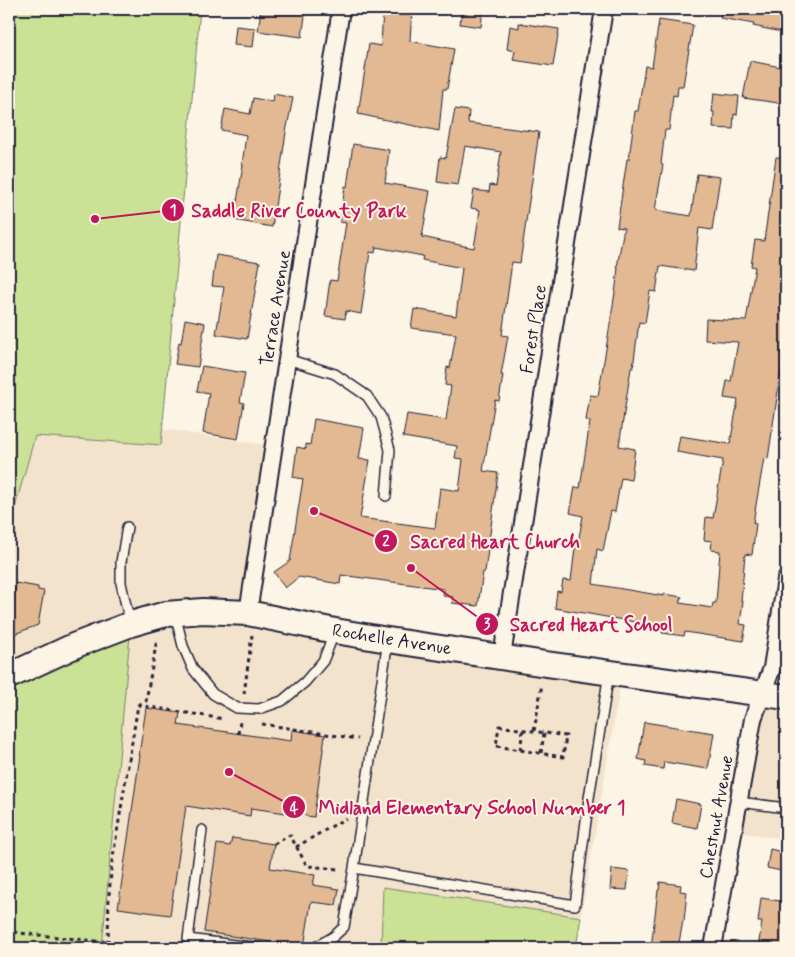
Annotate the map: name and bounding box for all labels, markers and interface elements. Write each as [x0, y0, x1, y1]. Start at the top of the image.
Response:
callout: Saddle River County Park [161, 193, 412, 227]
text: Saddle River County Park [191, 199, 407, 224]
text: 1 [170, 201, 176, 221]
street label: Terrace Avenue [255, 248, 297, 368]
street label: Forest Place [515, 283, 553, 375]
callout: Sacred Heart Church [373, 524, 591, 558]
text: Sacred Heart Church [410, 530, 580, 555]
text: 2 [382, 532, 390, 552]
callout: Sacred Heart School [475, 607, 682, 641]
text: Sacred Heart School [510, 613, 673, 638]
text: 3 [484, 615, 491, 635]
street label: Rochelle Avenue [330, 619, 453, 661]
street label: Chestnut Avenue [694, 754, 740, 881]
callout: Midland Elementary School Number 1 [282, 790, 637, 824]
text: Midland Elementary School Number 1 [319, 796, 625, 821]
text: 4 [290, 799, 299, 819]

